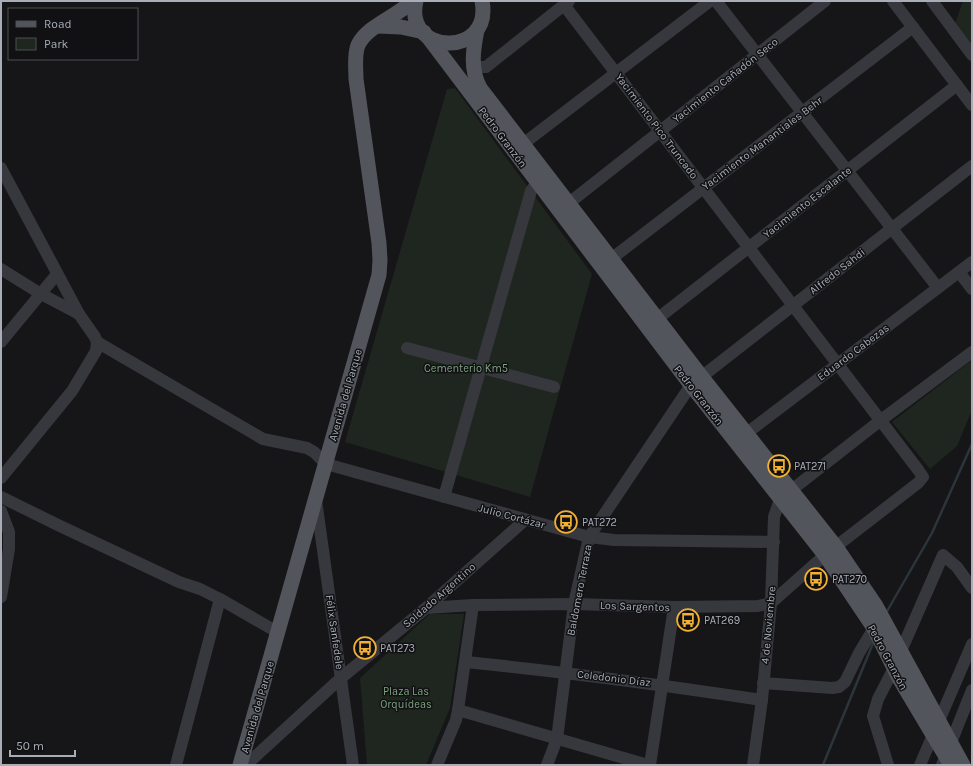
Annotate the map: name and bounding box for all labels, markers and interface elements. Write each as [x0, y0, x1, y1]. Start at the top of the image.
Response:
legend [8, 8, 138, 60]
text: Road [44, 17, 72, 31]
street label: Yacimiento Cañadón Seco [670, 35, 781, 126]
text: Park [44, 37, 69, 51]
street label: Yacimiento Pico Truncado [613, 71, 701, 182]
street label: Yacimiento Manantiales Behr [700, 94, 825, 193]
street label: Pedro Granzón [476, 104, 530, 170]
street label: Yacimiento Escalante [761, 164, 854, 241]
street label: Alfredo Sahdi [807, 246, 868, 297]
street label: Eduardo Cabezas [815, 321, 892, 384]
street label: Avenida del Parque [326, 347, 365, 443]
park label: Cementerio Km5 [424, 362, 508, 375]
street label: Pedro Granzón [671, 363, 726, 428]
bus stop icon: PAT271 [766, 453, 792, 479]
place label: PAT271 [794, 460, 826, 473]
street label: Julio Cortázar [477, 501, 547, 532]
bus stop icon: PAT272 [553, 509, 579, 535]
place label: PAT272 [582, 516, 617, 529]
street label: Baldomero Terraza [564, 543, 595, 637]
street label: Soldado Argentino [400, 560, 478, 631]
bus stop icon: PAT270 [803, 566, 829, 592]
place label: PAT270 [832, 573, 867, 586]
street label: 4 de Noviembre [759, 585, 778, 664]
street label: Félix Sanfedele [323, 594, 346, 671]
street label: Los Sargentos [600, 599, 671, 614]
bus stop icon: PAT269 [675, 607, 701, 633]
place label: PAT269 [704, 614, 740, 627]
street label: Pedro Granzón [865, 622, 910, 692]
bus stop icon: PAT273 [352, 635, 378, 661]
place label: PAT273 [380, 642, 415, 655]
street label: Avenida del Parque [238, 659, 277, 755]
street label: Celedonio Díaz [576, 668, 651, 689]
park label: Plaza Las Orquídeas [380, 685, 432, 711]
scale bar [10, 732, 75, 758]
text: 50 m [16, 739, 44, 753]

